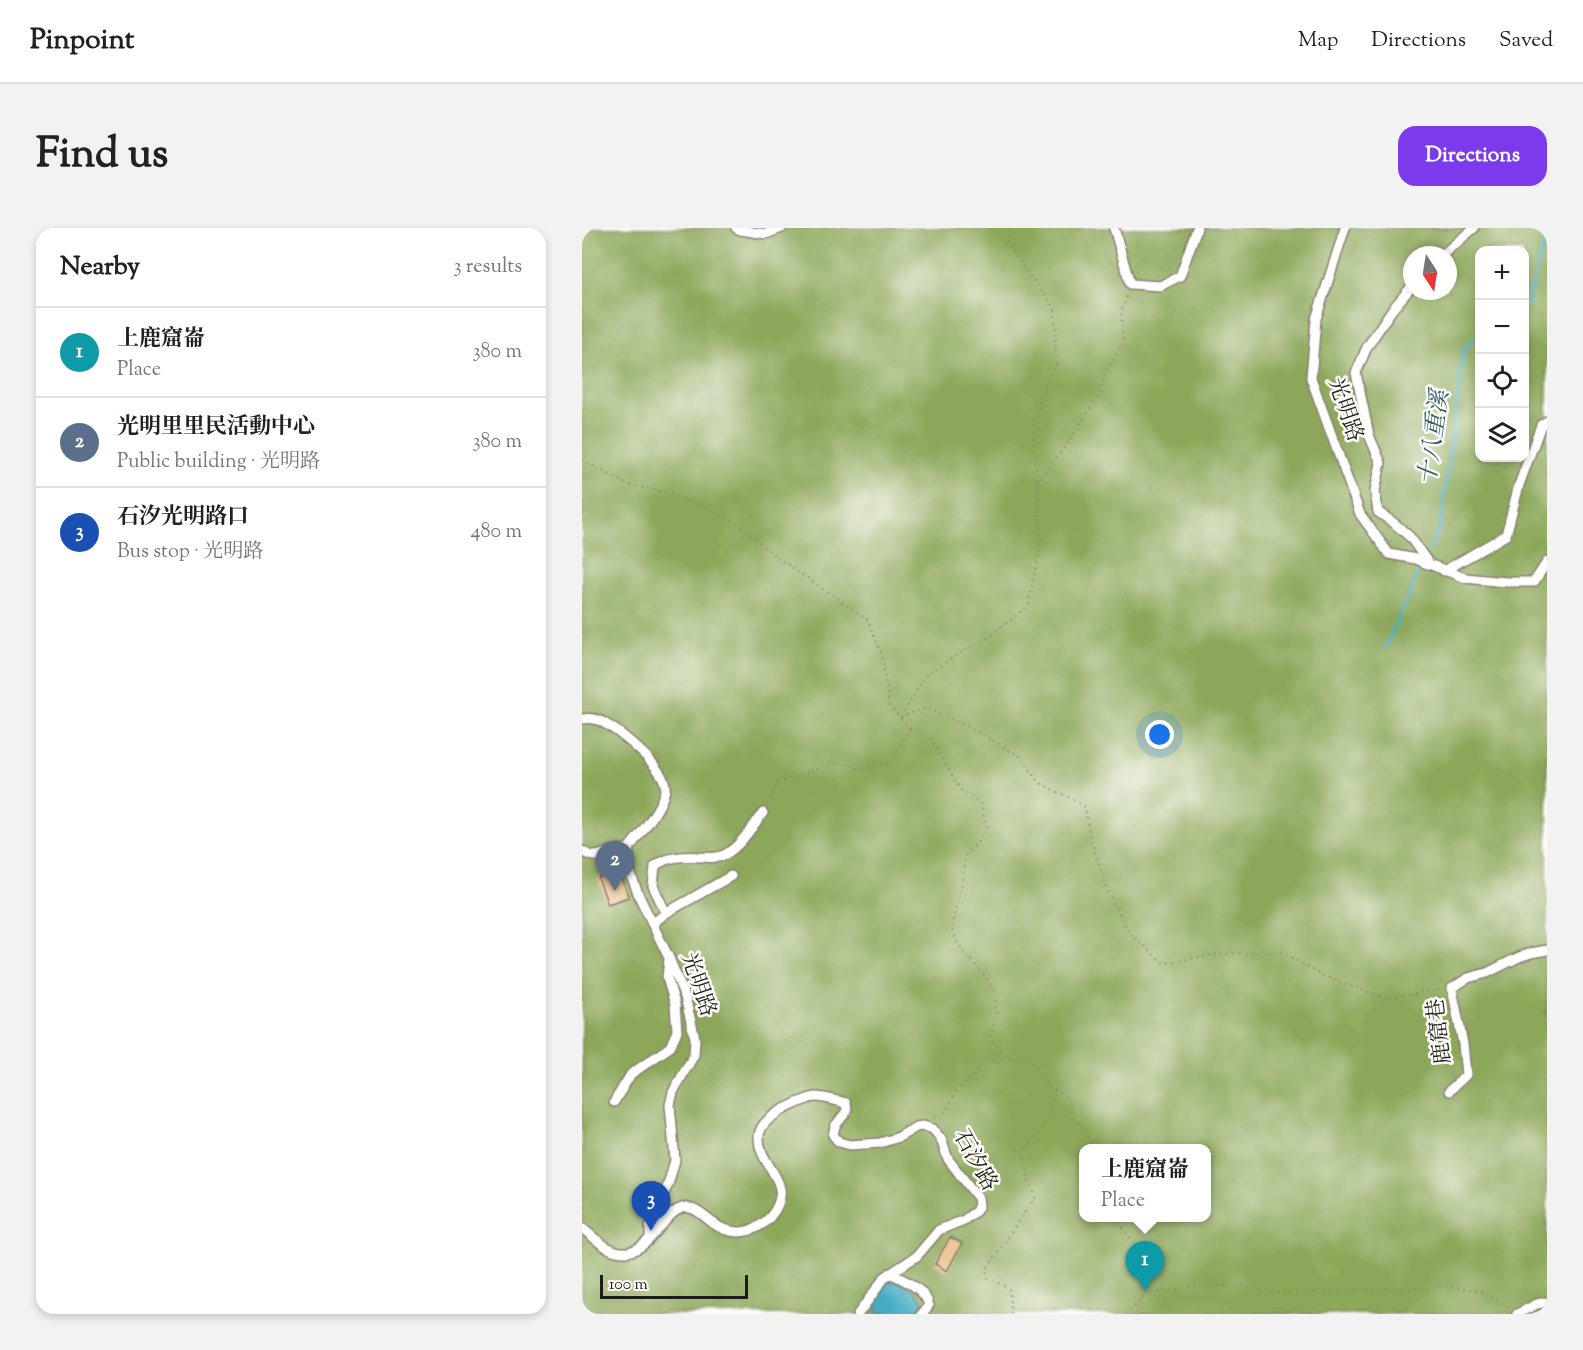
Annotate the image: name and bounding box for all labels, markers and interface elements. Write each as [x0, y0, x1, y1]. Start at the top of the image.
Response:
text: Pinpoint [30, 21, 134, 61]
text: Map [1298, 26, 1338, 56]
text: Directions [1371, 26, 1466, 56]
text: Saved [1499, 26, 1553, 56]
text: Find us [36, 126, 168, 186]
button: Directions [1398, 126, 1547, 186]
north arrow [1403, 246, 1457, 300]
map controls [1475, 246, 1529, 462]
button: + [1475, 246, 1529, 300]
text: Nearby [60, 249, 140, 286]
text: 3 results [453, 253, 522, 282]
button: − [1475, 300, 1529, 354]
text: 上鹿窟崙 [117, 324, 205, 356]
text: 1 [76, 338, 83, 367]
text: 380 m [473, 338, 522, 367]
button: locate [1475, 354, 1529, 408]
text: Place [117, 356, 161, 385]
street label: 光明路 [1318, 374, 1370, 446]
water label: 十八重溪 [1411, 385, 1459, 488]
button: layers [1475, 408, 1529, 462]
text: 光明里里民活動中心 [117, 412, 315, 444]
text: 2 [75, 428, 84, 457]
text: 380 m [473, 428, 522, 457]
text: Public building · 光明路 [117, 448, 320, 477]
text: 石汐光明路口 [117, 502, 249, 534]
text: 3 [75, 518, 84, 547]
text: 480 m [471, 518, 522, 547]
text: Bus stop · 光明路 [117, 538, 263, 567]
your location [1145, 720, 1174, 749]
pin: 2 [596, 842, 634, 891]
street label: 光明路 [671, 949, 723, 1021]
street label: 鹿窟巷 [1421, 996, 1461, 1066]
street label: 石汐路 [944, 1124, 1004, 1198]
popup [1079, 1144, 1211, 1222]
text: 上鹿窟崙 [1101, 1155, 1189, 1187]
pin: 3 [632, 1182, 670, 1231]
text: Place [1101, 1187, 1145, 1216]
pin: 1 [1126, 1242, 1164, 1291]
scale bar [600, 1272, 748, 1300]
text: 100 m [609, 1274, 648, 1297]

